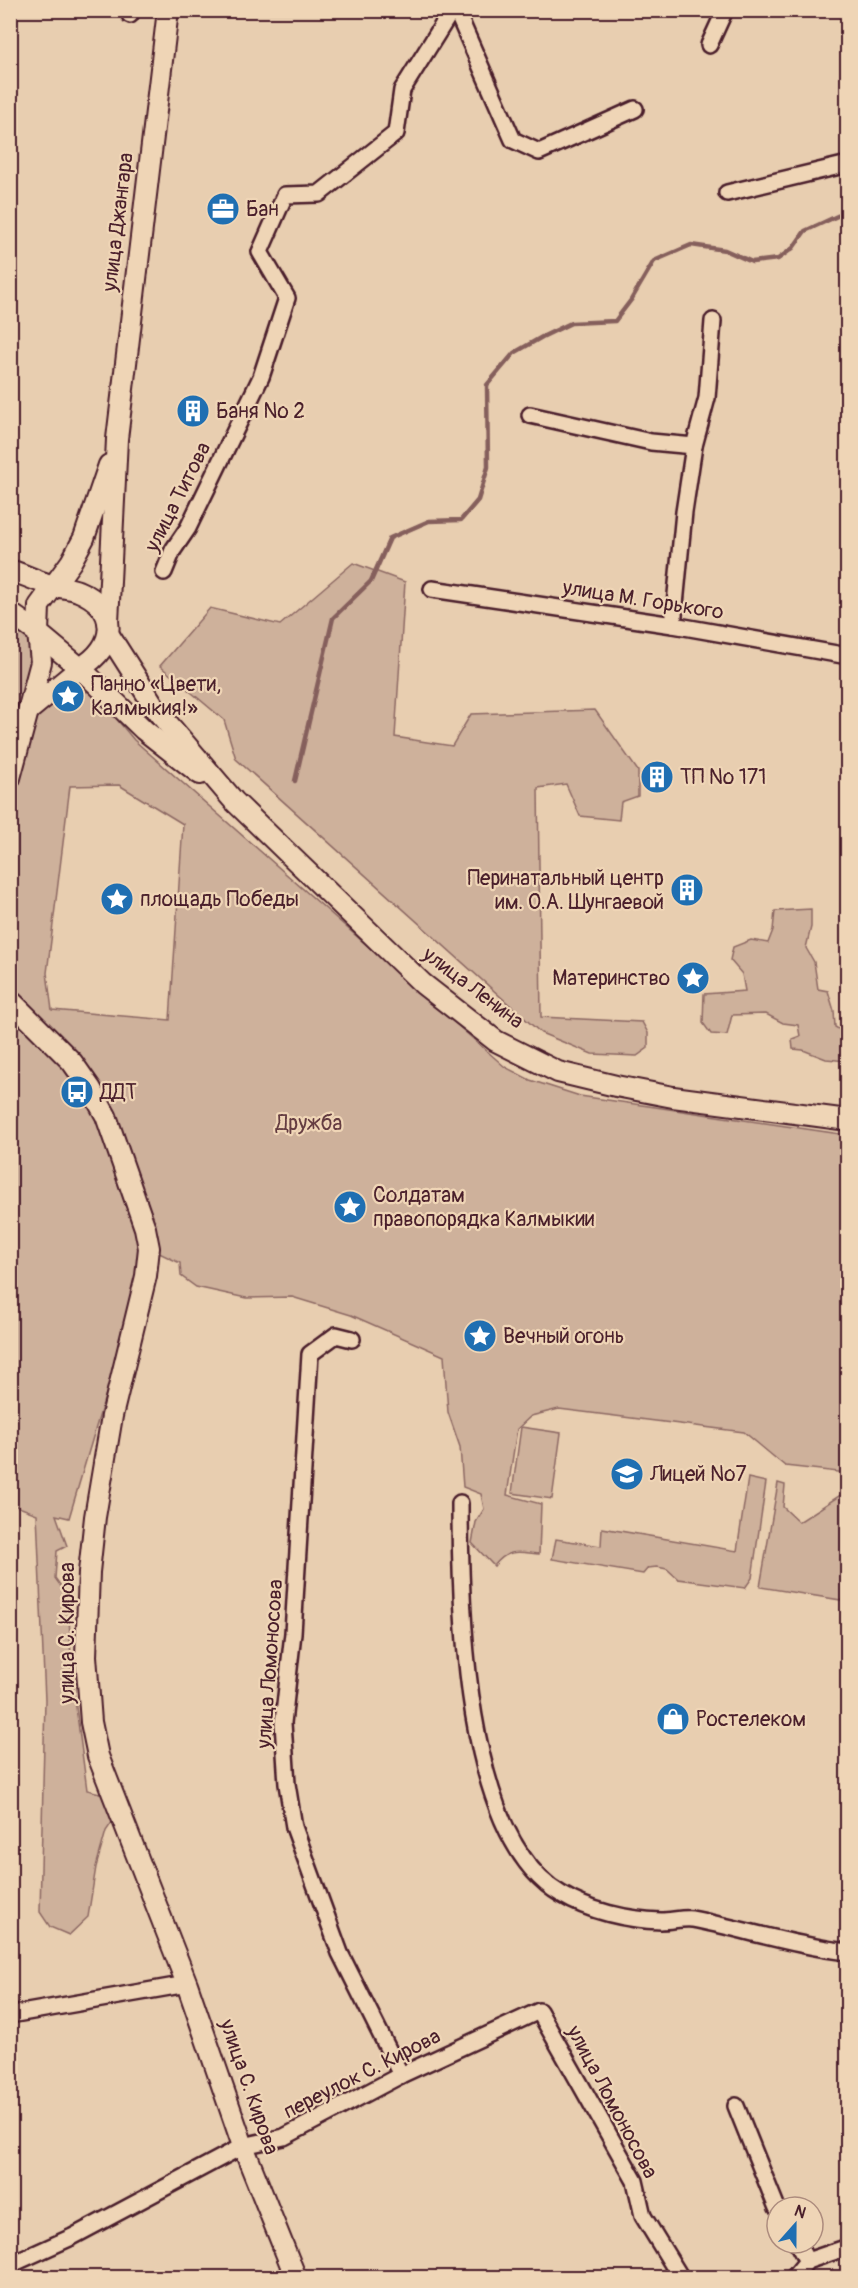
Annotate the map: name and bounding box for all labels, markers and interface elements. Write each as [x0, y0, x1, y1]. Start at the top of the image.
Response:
street label: улица Джангара [96, 151, 140, 294]
office icon: Бан [205, 191, 241, 227]
place label: Бан [246, 196, 279, 223]
building icon: Баня № 2 [175, 393, 211, 429]
place label: Баня № 2 [216, 398, 305, 425]
street label: улица Титова [138, 438, 217, 557]
street label: улица М. Горького [560, 574, 725, 626]
place label: Панно «Цвети, Калмыкия!» [91, 671, 221, 722]
place icon: Панно «Цвети, Калмыкия!» [50, 678, 86, 714]
building icon: ТП № 171 [639, 759, 675, 795]
place label: ТП № 171 [680, 764, 766, 791]
place label: Перинатальный центр им. О.А. Шунгаевой [468, 865, 664, 916]
building icon: Перинатальный центр им. О.А. Шунгаевой [669, 872, 705, 908]
place icon: площадь Победы [99, 881, 135, 917]
place label: площадь Победы [140, 886, 299, 913]
street label: улица Ленина [416, 941, 529, 1035]
place icon: Материнство [675, 960, 711, 996]
place label: Материнство [552, 965, 670, 992]
bus stop icon: ДДТ [59, 1074, 95, 1110]
place label: ДДТ [99, 1079, 137, 1106]
park label: Дружба [275, 1110, 342, 1137]
place label: Солдатам правопорядка Калмыкии [373, 1182, 594, 1233]
place icon: Солдатам правопорядка Калмыкии [332, 1189, 368, 1225]
place icon: Вечный огонь [462, 1318, 498, 1354]
place label: Вечный огонь [503, 1323, 624, 1350]
school or university icon: Лицей №7 [609, 1456, 645, 1492]
place label: Лицей №7 [649, 1461, 747, 1488]
street label: улица С. Кирова [54, 1562, 81, 1705]
street label: улица Ломоносова [251, 1578, 289, 1751]
shop icon: Ростелеком [655, 1701, 691, 1737]
place label: Ростелеком [696, 1706, 806, 1733]
street label: улица С. Кирова [213, 2015, 285, 2158]
street label: улица Ломоносова [560, 2020, 664, 2183]
street label: переулок С. Кирова [279, 2023, 445, 2125]
north arrow [765, 2195, 825, 2255]
text: N [791, 2201, 809, 2223]

